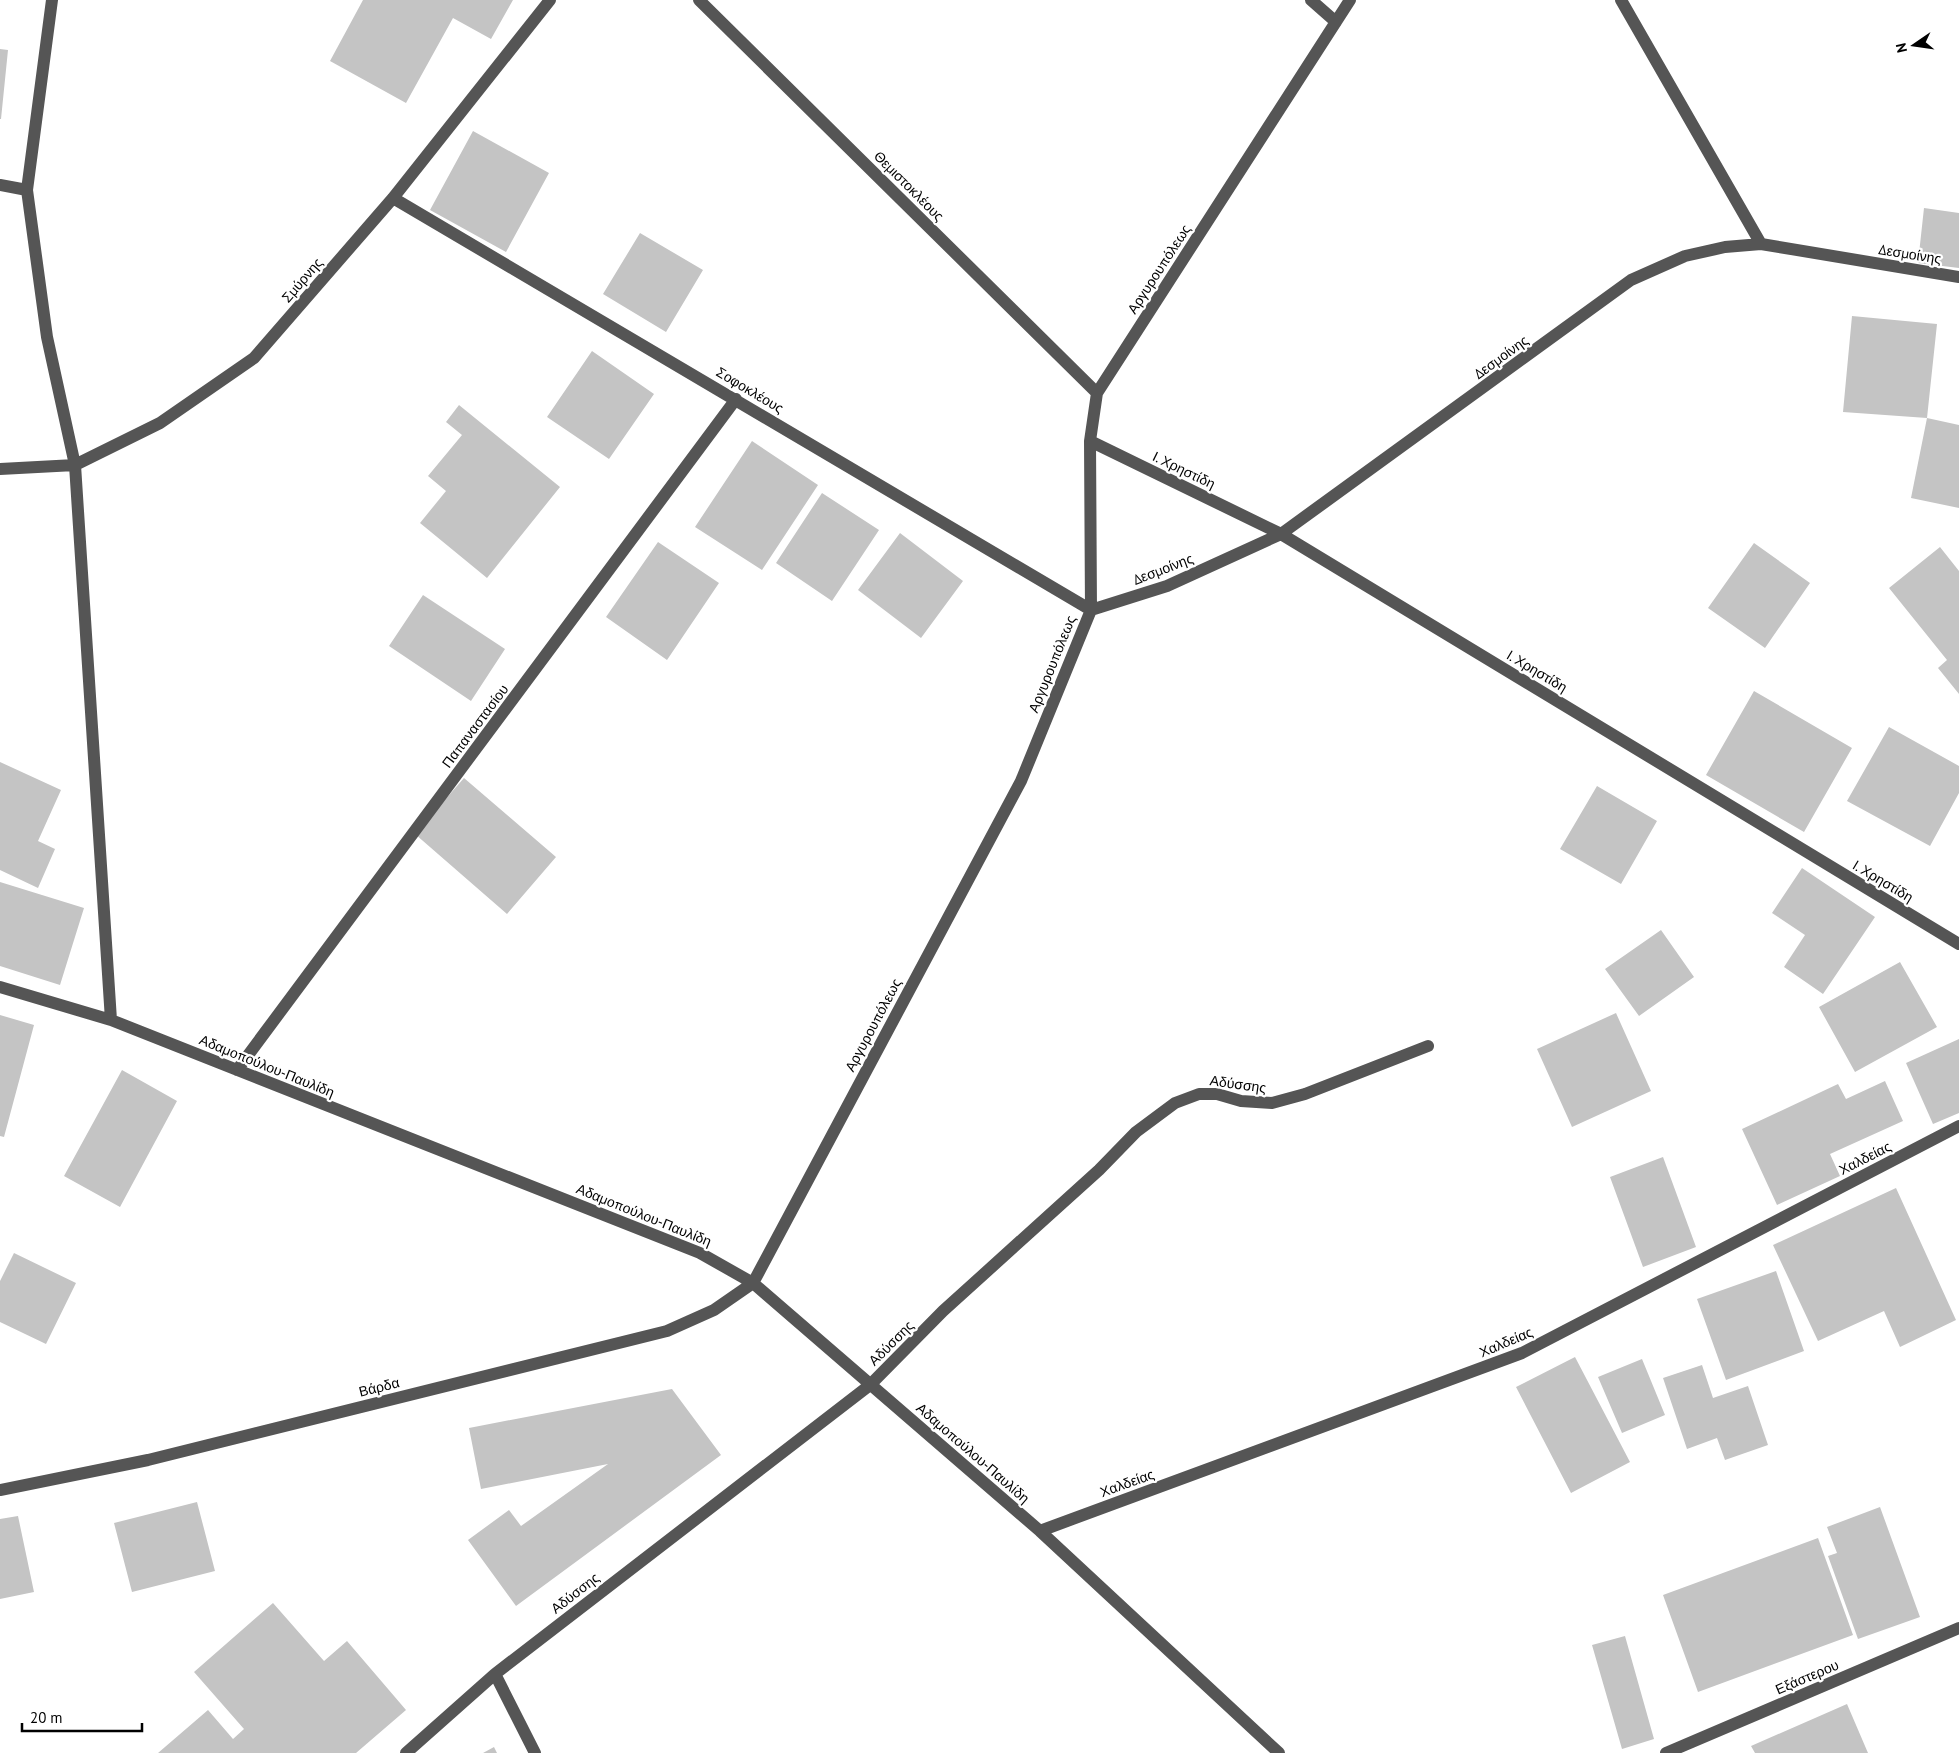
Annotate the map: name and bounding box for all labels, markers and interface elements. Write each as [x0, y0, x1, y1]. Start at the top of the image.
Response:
north arrow [1889, 20, 1939, 70]
text: N [1892, 41, 1911, 54]
street label: Θεμιστοκλέους [870, 147, 948, 225]
street label: Αργυρουπόλεως [1123, 221, 1195, 317]
street label: Δεσμοίνης [1877, 240, 1943, 268]
street label: Σμύρνης [278, 254, 327, 306]
street label: Δεσμοίνης [1470, 331, 1532, 383]
street label: Σοφοκλέους [713, 363, 787, 417]
street label: Ι. Χρηστίδη [1150, 447, 1218, 493]
street label: Δεσμοίνης [1130, 549, 1196, 589]
street label: Αργυρουπόλεως [1024, 613, 1080, 715]
street label: Ι. Χρηστίδη [1503, 646, 1571, 696]
street label: Παπαναστασίου [438, 681, 512, 771]
street label: Ι. Χρηστίδη [1849, 856, 1917, 906]
street label: Αργυρουπόλεως [841, 975, 905, 1075]
street label: Αδαμοπούλου-Παυλίδη [197, 1031, 337, 1101]
street label: Αδύσσης [1209, 1071, 1268, 1097]
street label: Χαλδείας [1836, 1137, 1894, 1179]
street label: Αδαμοπούλου-Παυλίδη [574, 1180, 714, 1250]
street label: Αδύσσης [865, 1316, 918, 1369]
street label: Χαλδείας [1477, 1323, 1536, 1361]
street label: Βάρδα [357, 1373, 401, 1401]
street label: Αδαμοπούλου-Παυλίδη [913, 1399, 1033, 1507]
street label: Χαλδείας [1098, 1465, 1157, 1501]
street label: Αδύσσης [547, 1568, 603, 1618]
street label: Εξάστερου [1773, 1656, 1841, 1698]
scale bar [22, 1700, 142, 1732]
text: 20 m [30, 1708, 63, 1727]

